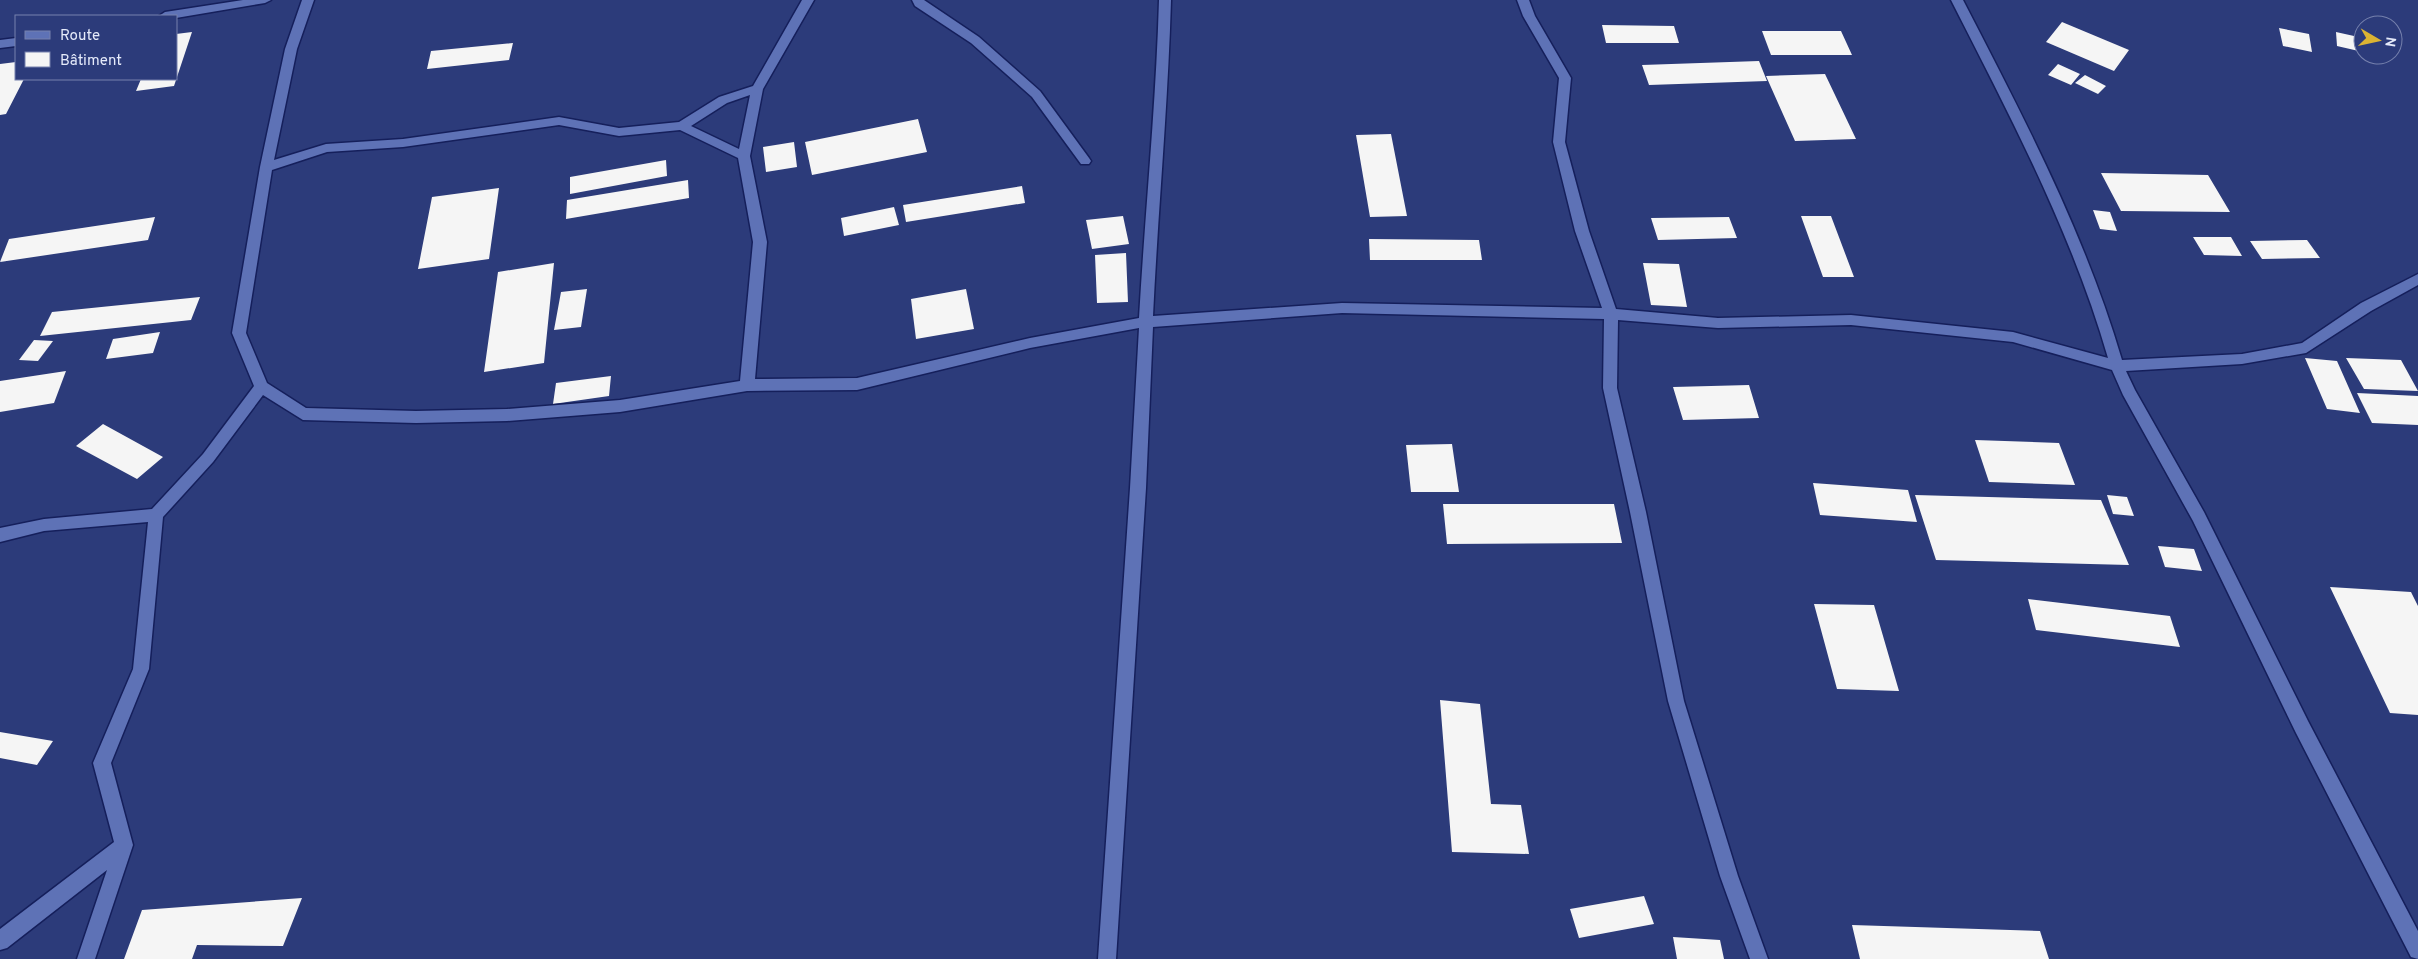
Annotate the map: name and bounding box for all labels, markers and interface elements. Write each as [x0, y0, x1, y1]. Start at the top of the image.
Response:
legend [15, 15, 178, 80]
north arrow [2353, 15, 2403, 65]
text: Route [60, 27, 100, 46]
text: N [2380, 35, 2399, 48]
text: Bâtiment [60, 52, 122, 71]

